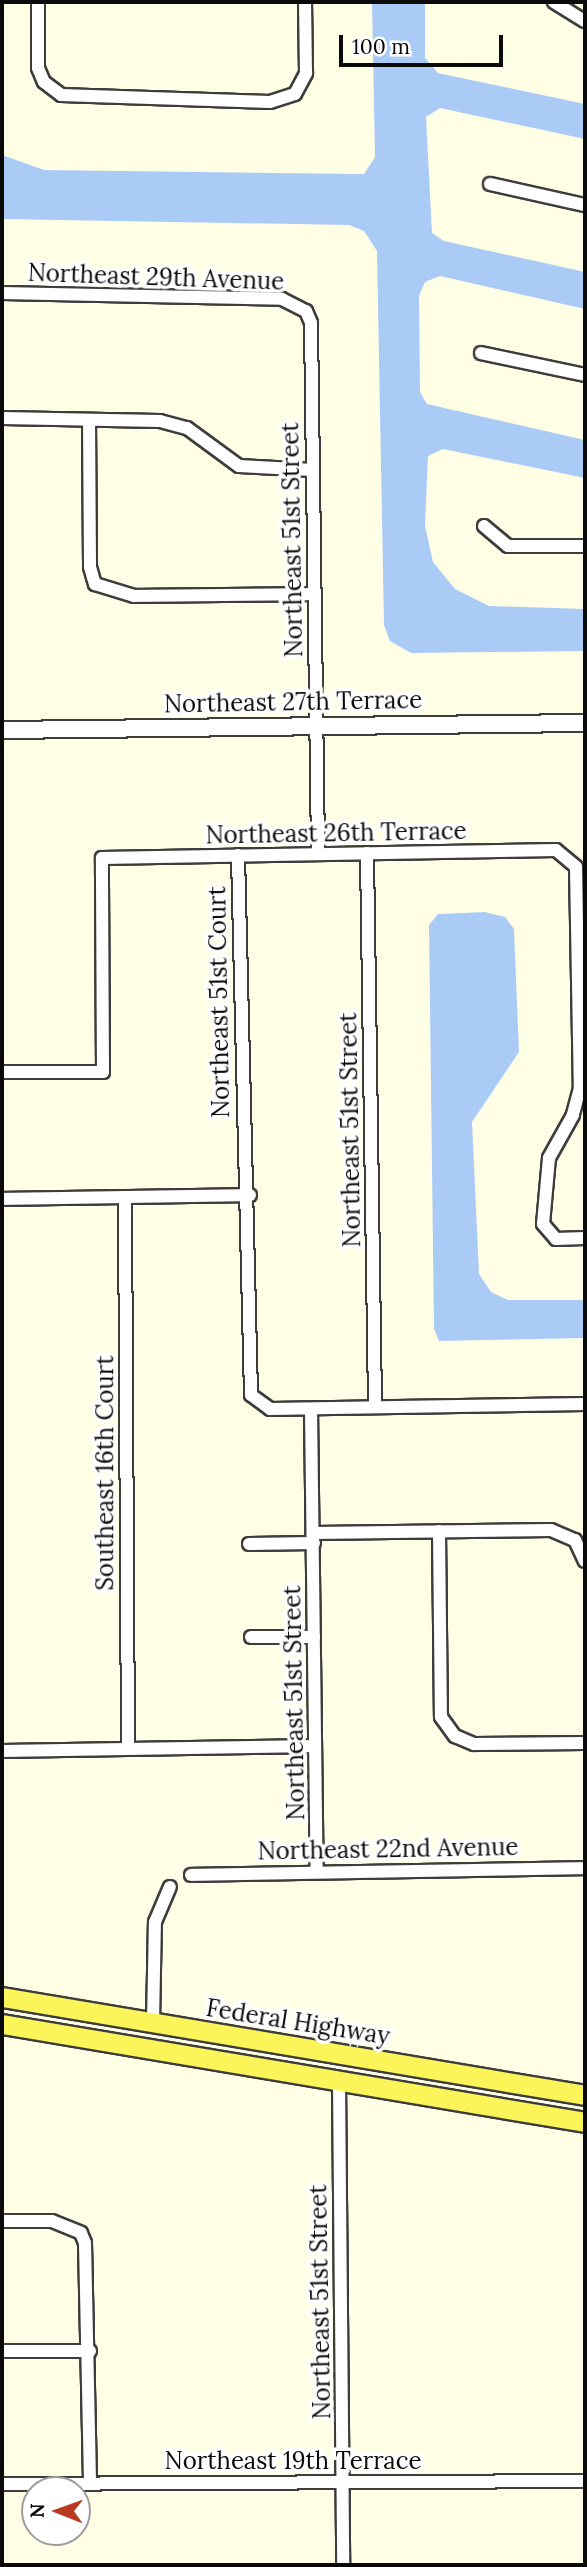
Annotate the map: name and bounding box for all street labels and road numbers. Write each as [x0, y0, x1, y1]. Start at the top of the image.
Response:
street label: Northeast 29th Avenue [27, 258, 285, 296]
street label: Northeast 51st Street [276, 422, 308, 658]
street label: Northeast 27th Terrace [164, 685, 422, 719]
street label: Northeast 26th Terrace [205, 816, 467, 850]
street label: Northeast 51st Court [203, 886, 235, 1118]
street label: Northeast 51st Street [334, 1012, 366, 1248]
street label: Southeast 16th Court [91, 1355, 119, 1591]
street label: Northeast 51st Street [278, 1585, 310, 1821]
street label: Northeast 22nd Avenue [257, 1832, 519, 1866]
street label: Federal Highway [204, 1993, 392, 2051]
street label: Northeast 51st Street [304, 2184, 336, 2420]
street label: Northeast 19th Terrace [165, 2447, 421, 2475]

